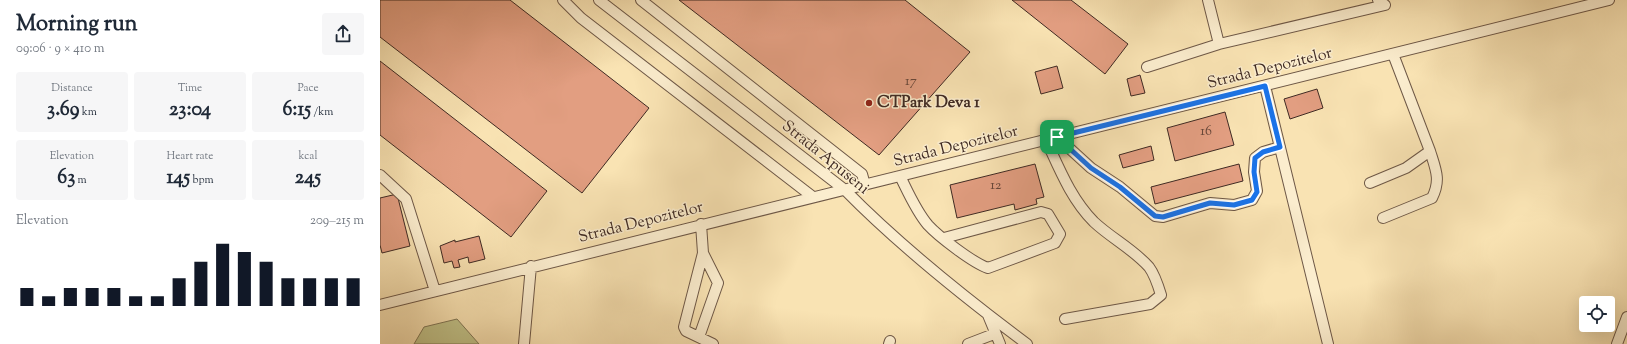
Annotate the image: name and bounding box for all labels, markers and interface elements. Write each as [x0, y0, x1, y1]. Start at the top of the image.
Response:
text: Morning run [16, 9, 138, 41]
button: share [322, 13, 364, 55]
text: 09:06 · 9 × 410 m [16, 40, 105, 58]
street label: Strada Depozitelor [1205, 42, 1335, 96]
house number: 17 [905, 72, 917, 92]
text: Distance [51, 80, 93, 96]
text: Time [178, 80, 202, 96]
text: Pace [297, 80, 319, 96]
place label: CTPark Deva 1 [877, 92, 980, 115]
text: 3.69 [47, 96, 79, 125]
text: 23:04 [169, 96, 211, 125]
text: 6:15 [283, 96, 311, 125]
marker: CTPark Deva 1 [864, 98, 874, 108]
text: km [79, 104, 97, 120]
text: /km [311, 104, 333, 120]
street label: Strada Apuseni [776, 116, 874, 201]
street label: Strada Depozitelor [891, 120, 1021, 174]
pin [1040, 120, 1074, 154]
house number: 16 [1200, 122, 1212, 142]
icon: arrive [1046, 126, 1068, 148]
text: Elevation [50, 148, 94, 164]
text: Heart rate [167, 148, 213, 164]
text: kcal [299, 148, 317, 164]
text: 63 [57, 164, 75, 193]
text: 145 [166, 164, 190, 193]
text: 245 [295, 164, 321, 193]
text: m [75, 172, 87, 188]
text: bpm [190, 172, 214, 188]
house number: 12 [990, 176, 1002, 196]
street label: Strada Depozitelor [576, 196, 706, 250]
text: Elevation [16, 212, 69, 230]
text: 209–215 m [310, 212, 364, 230]
map controls [1579, 296, 1615, 332]
button: locate [1579, 296, 1615, 332]

